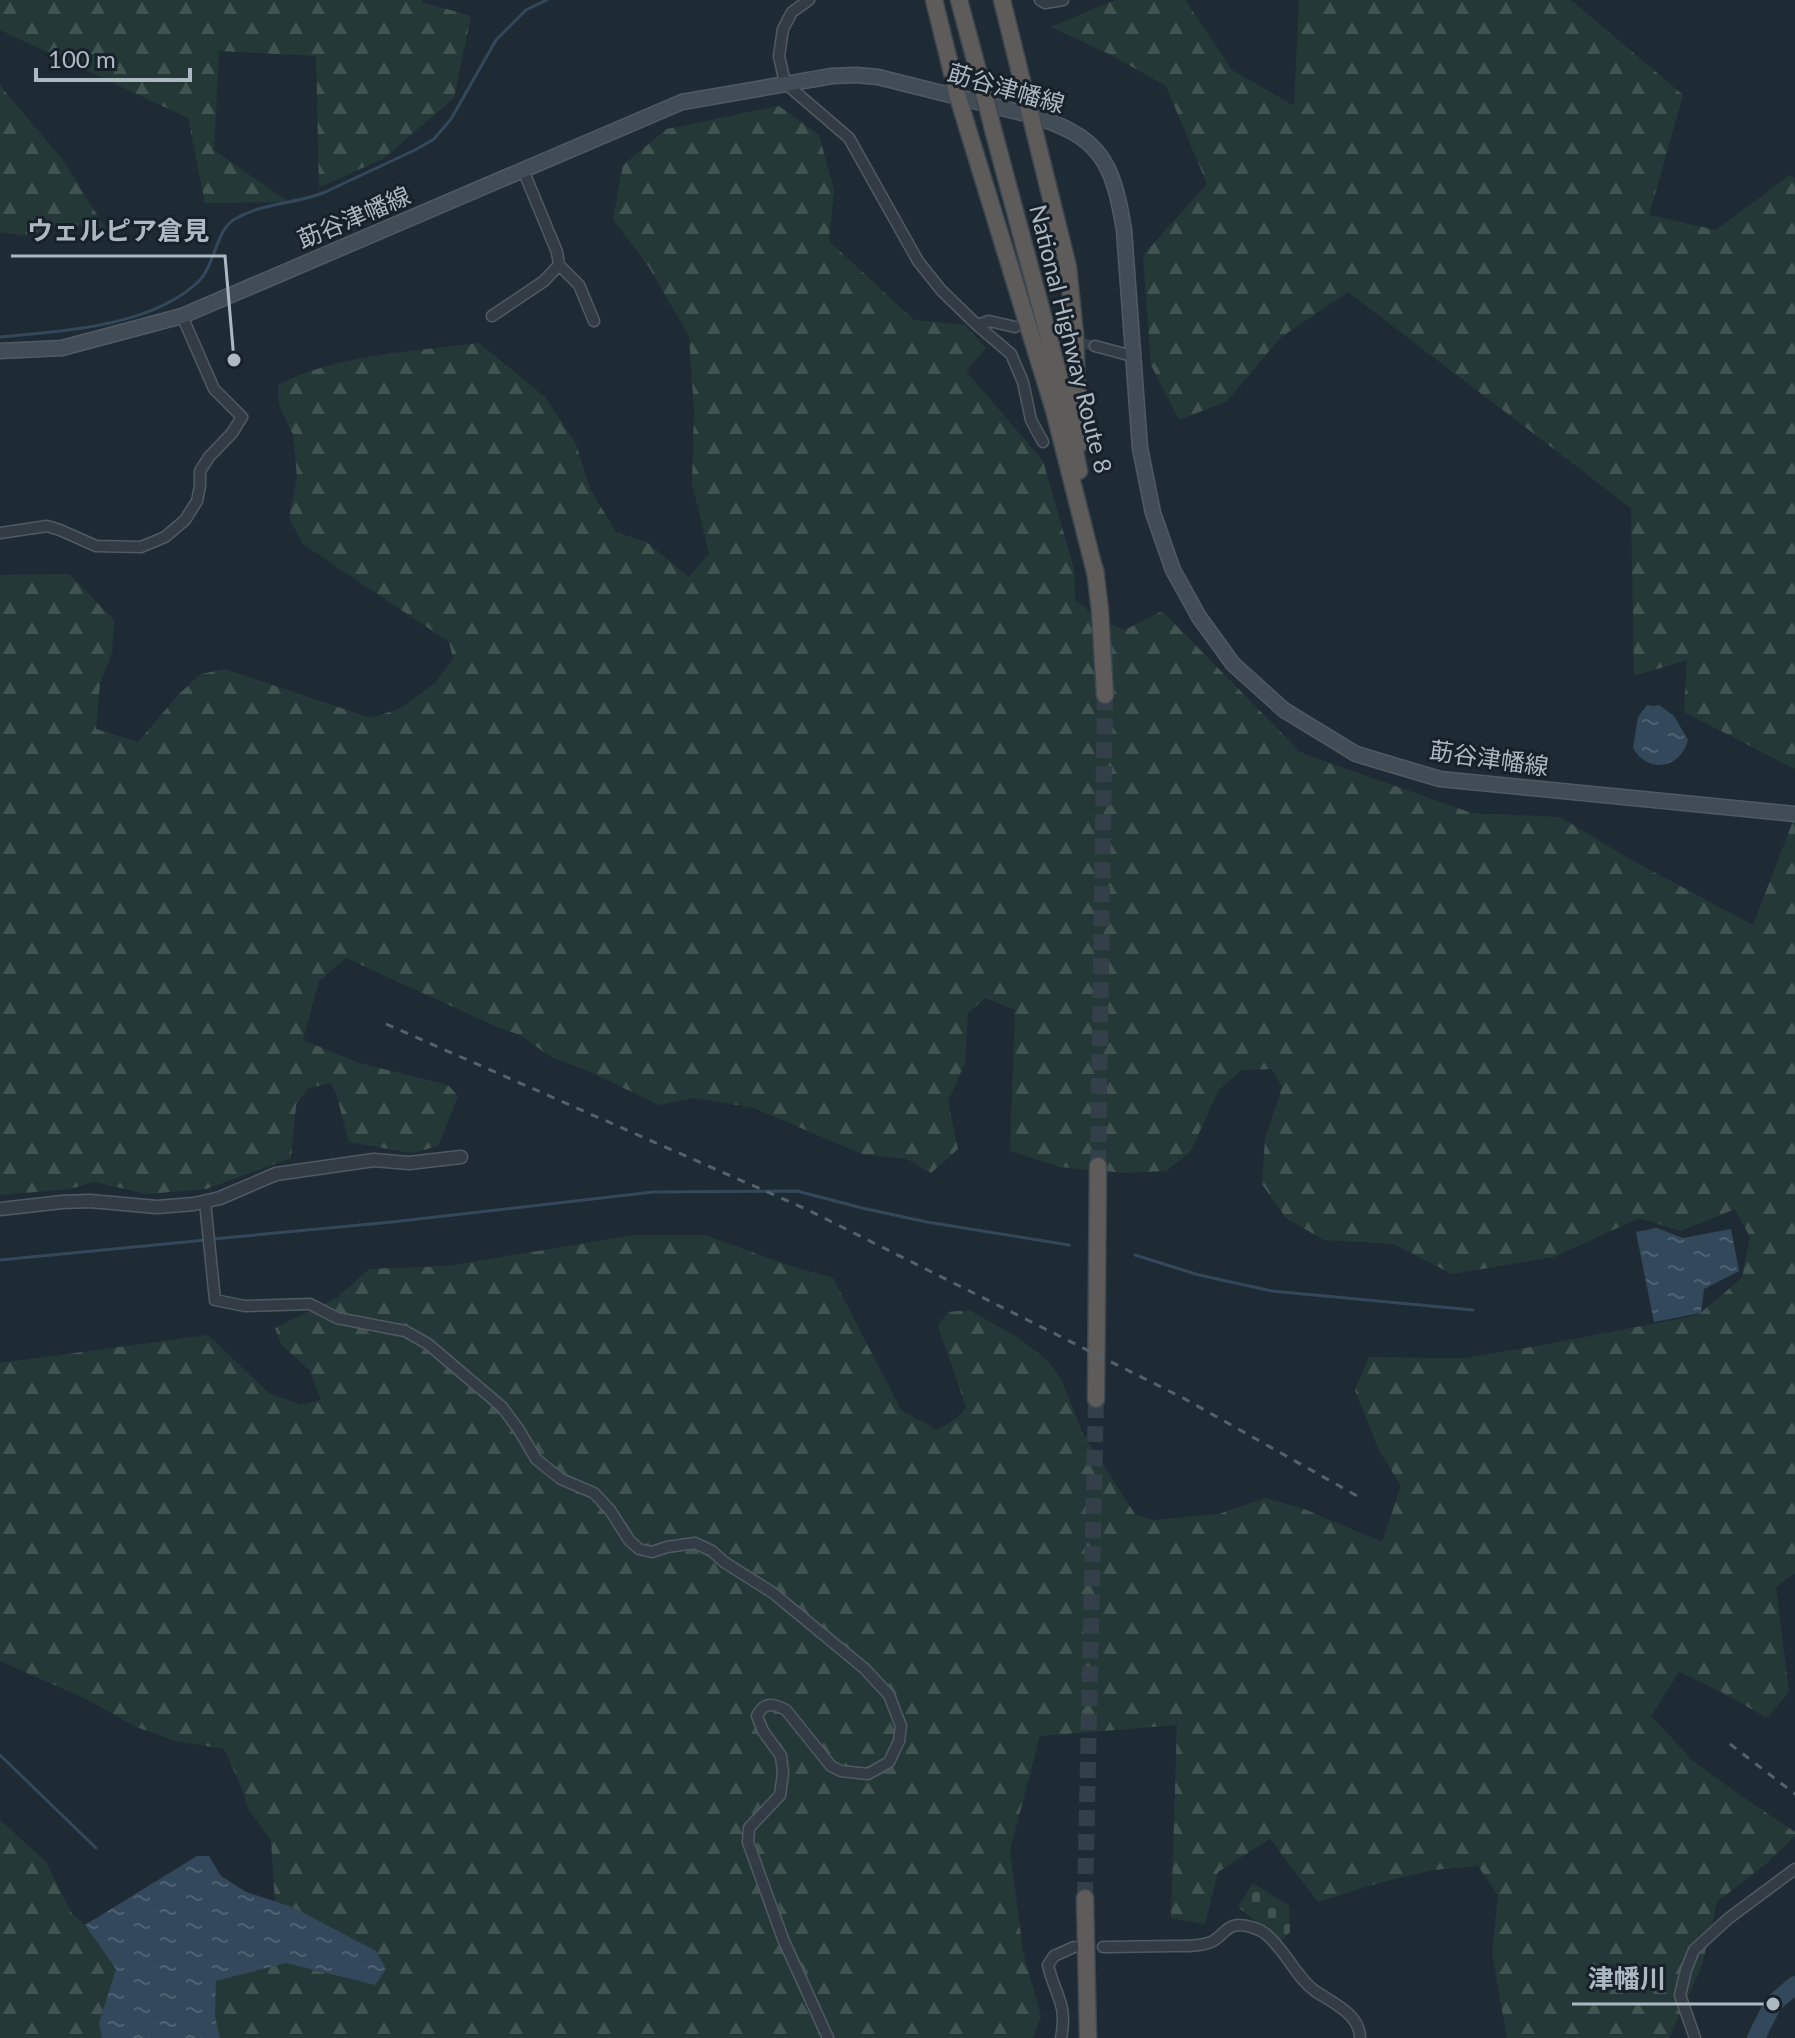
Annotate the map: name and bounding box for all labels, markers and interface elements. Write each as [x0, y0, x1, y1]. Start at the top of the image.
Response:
scale bar [36, 32, 190, 82]
text: 100 m [48, 44, 116, 73]
street label: 莇谷津幡線 [945, 57, 1068, 118]
street label: 莇谷津幡線 [293, 180, 414, 253]
street label: National Highway Route 8 [1024, 201, 1119, 476]
callout: ウェルピア倉見 [11, 206, 225, 256]
text: ウェルピア倉見 [27, 214, 209, 246]
street label: 莇谷津幡線 [1428, 735, 1551, 780]
callout: 津幡川 [1572, 1954, 1682, 2004]
text: 津幡川 [1588, 1962, 1666, 1994]

